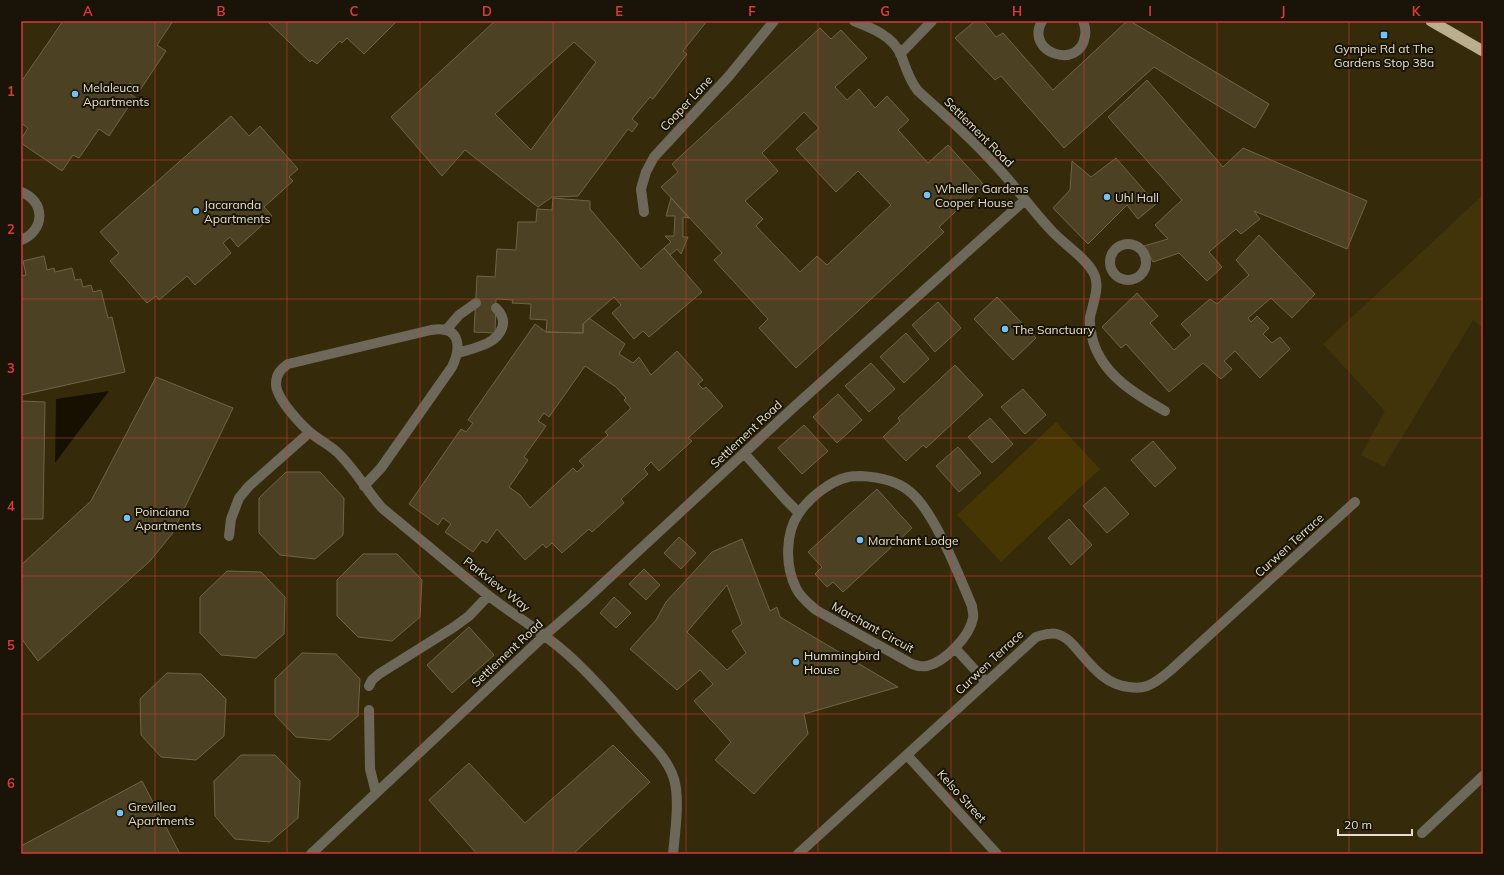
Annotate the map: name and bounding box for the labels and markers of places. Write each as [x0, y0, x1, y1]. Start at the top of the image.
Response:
marker: Gympie Rd at The Gardens Stop 38a [1379, 30, 1389, 40]
place label: Gympie Rd at The Gardens Stop 38a [1334, 41, 1434, 70]
place label: Melaleuca Apartments [83, 80, 149, 109]
marker: Melaleuca Apartments [70, 89, 80, 99]
place label: Wheller Gardens Cooper House [935, 181, 1029, 210]
marker: Wheller Gardens Cooper House [922, 190, 932, 200]
place label: Uhl Hall [1115, 190, 1159, 205]
marker: Uhl Hall [1102, 192, 1112, 202]
place label: Jacaranda Apartments [204, 197, 270, 226]
marker: Jacaranda Apartments [191, 206, 201, 216]
place label: The Sanctuary [1013, 322, 1095, 337]
marker: The Sanctuary [1000, 324, 1010, 334]
place label: Poinciana Apartments [135, 504, 201, 533]
marker: Poinciana Apartments [122, 513, 132, 523]
place label: Marchant Lodge [868, 533, 959, 548]
marker: Marchant Lodge [855, 535, 865, 545]
place label: Hummingbird House [804, 648, 880, 677]
marker: Hummingbird House [791, 657, 801, 667]
place label: Grevillea Apartments [128, 799, 194, 828]
marker: Grevillea Apartments [115, 808, 125, 818]

